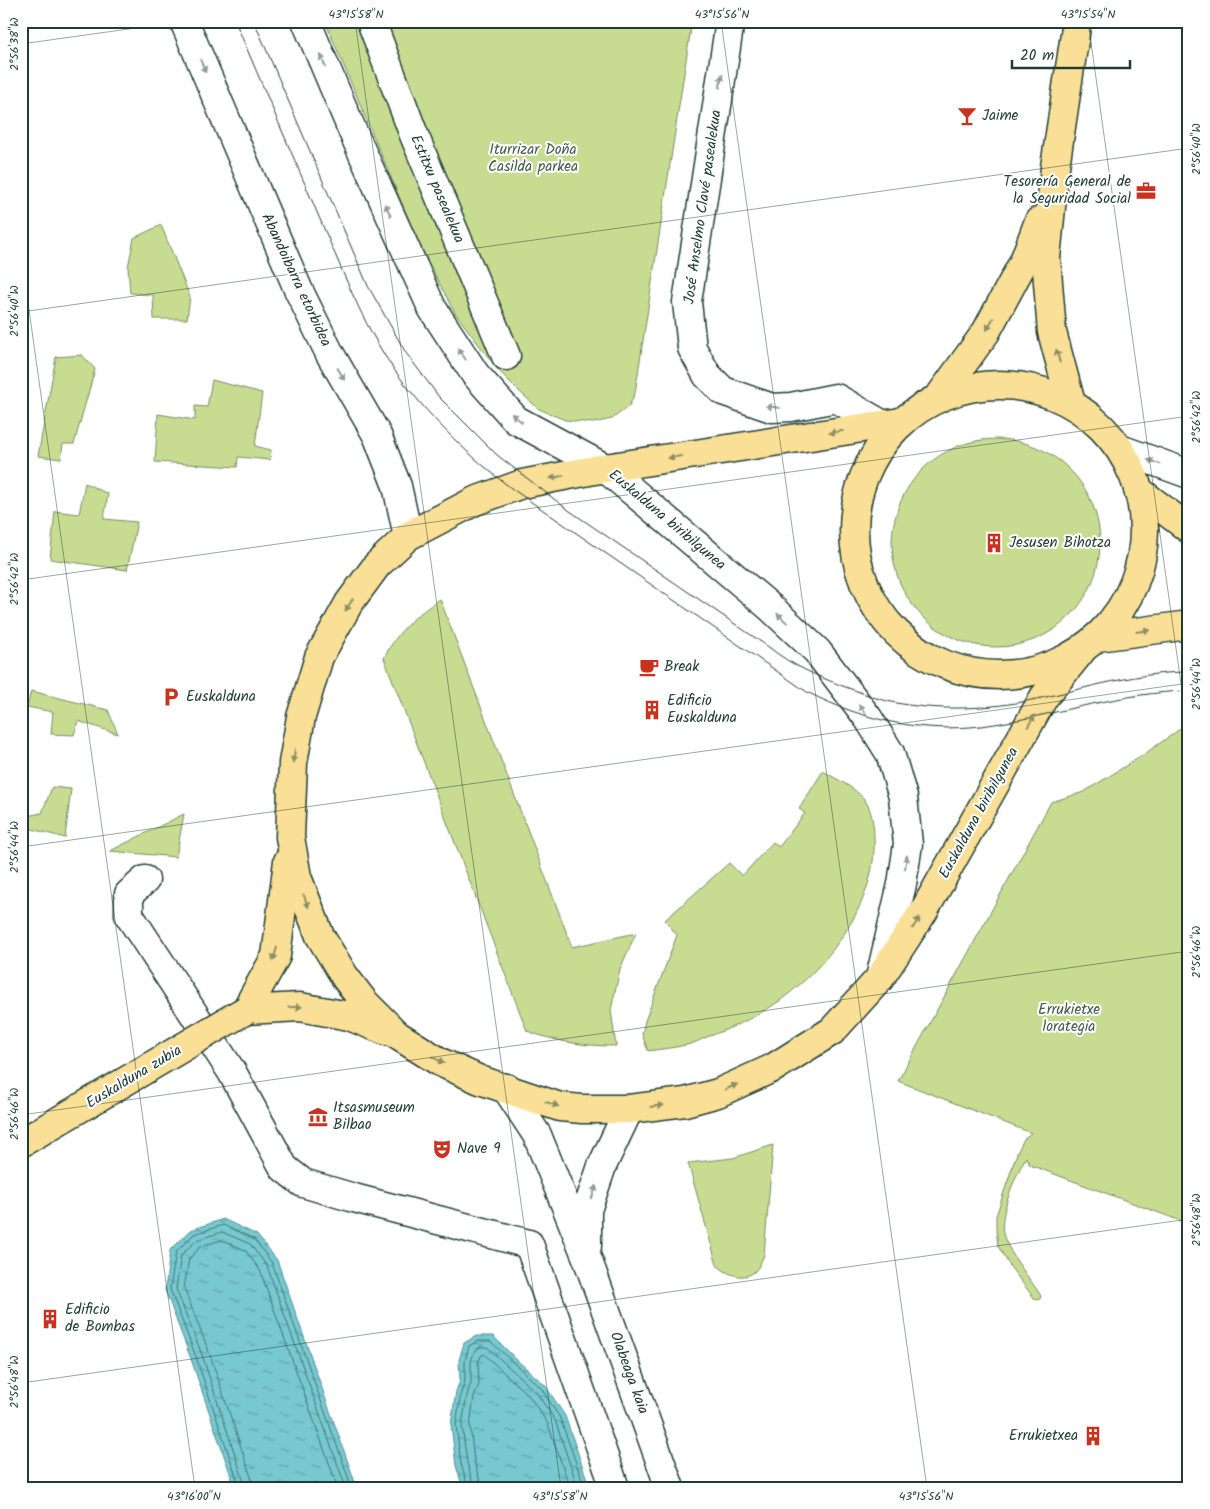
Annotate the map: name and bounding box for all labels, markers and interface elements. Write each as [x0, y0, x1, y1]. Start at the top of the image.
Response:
text: 43°15'58"N [328, 5, 384, 24]
text: 43°15'56"N [695, 5, 749, 24]
text: 43°15'54"N [1061, 5, 1115, 24]
text: 2°56'38"W [5, 17, 24, 71]
scale bar [1012, 38, 1130, 70]
text: 20 m [1020, 44, 1054, 68]
one-way arrow [319, 54, 327, 68]
one-way arrow [200, 59, 208, 73]
one-way arrow [717, 72, 725, 88]
place label: Jaime [982, 104, 1019, 128]
bar icon: Jaime [956, 105, 978, 127]
street label: José Anselmo Clavé pasealekua [677, 108, 729, 306]
text: 2°56'40"W [1187, 123, 1206, 175]
street label: Estitxu pasealekua [403, 131, 471, 247]
park label: Iturrizar Doña Casilda parkea [488, 138, 578, 179]
place label: Tesorería General de la Seguridad Social [1003, 170, 1131, 211]
office icon: Tesorería General de la Seguridad Social [1135, 180, 1157, 202]
one-way arrow [384, 203, 392, 217]
street label: Abandoibarra etorbidea [255, 209, 337, 351]
text: 2°56'40"W [5, 285, 24, 337]
one-way arrow [986, 317, 994, 332]
one-way arrow [457, 348, 467, 361]
one-way arrow [1054, 349, 1062, 364]
one-way arrow [337, 367, 346, 380]
text: 2°56'42"W [1187, 391, 1206, 443]
one-way arrow [764, 402, 780, 410]
one-way arrow [511, 413, 524, 424]
one-way arrow [827, 429, 843, 437]
one-way arrow [667, 453, 683, 461]
one-way arrow [1147, 458, 1162, 465]
street label: Euskalduna biribilgunea [603, 464, 731, 576]
one-way arrow [549, 474, 565, 482]
place label: Jesusen Bihotza [1009, 531, 1111, 555]
building icon: Jesusen Bihotza [983, 532, 1005, 554]
text: 2°56'42"W [5, 553, 24, 605]
one-way arrow [344, 598, 353, 611]
one-way arrow [777, 612, 789, 624]
one-way arrow [1136, 626, 1152, 634]
place label: Break [664, 655, 700, 679]
cafe icon: Break [638, 656, 660, 678]
text: 2°56'44"W [1187, 658, 1206, 710]
place label: Euskalduna [186, 685, 256, 709]
parking icon: Euskalduna [160, 686, 182, 708]
place label: Edificio Euskalduna [667, 689, 737, 730]
building icon: Edificio Euskalduna [641, 699, 663, 721]
one-way arrow [857, 704, 868, 717]
one-way arrow [1027, 713, 1035, 728]
street label: Euskalduna biribilgunea [933, 743, 1025, 883]
one-way arrow [290, 749, 298, 765]
text: 2°56'44"W [5, 821, 24, 873]
one-way arrow [902, 854, 910, 870]
one-way arrow [303, 894, 311, 908]
one-way arrow [911, 916, 921, 929]
text: 2°56'46"W [1187, 926, 1206, 978]
one-way arrow [271, 947, 279, 962]
park label: Errukietxe lorategia [1038, 998, 1100, 1039]
one-way arrow [287, 1003, 303, 1011]
street label: Euskalduna zubia [81, 1039, 187, 1115]
one-way arrow [432, 1056, 445, 1065]
one-way arrow [724, 1083, 738, 1091]
text: 2°56'46"W [5, 1088, 24, 1140]
place label: Itsasmuseum Bilbao [333, 1096, 415, 1137]
one-way arrow [545, 1100, 560, 1108]
one-way arrow [649, 1102, 665, 1110]
museum icon: Itsasmuseum Bilbao [307, 1106, 329, 1128]
place label: Nave 9 [457, 1137, 501, 1161]
theatre icon: Nave 9 [431, 1138, 453, 1160]
one-way arrow [590, 1185, 598, 1200]
text: 2°56'48"W [1187, 1193, 1206, 1247]
place label: Edificio de Bombas [65, 1298, 135, 1339]
building icon: Edificio de Bombas [39, 1308, 61, 1330]
street label: Olabeaga kaia [603, 1328, 655, 1418]
text: 2°56'48"W [5, 1355, 24, 1409]
place label: Errukietxea [1009, 1424, 1078, 1448]
building icon: Errukietxea [1082, 1425, 1104, 1447]
text: 43°16'00"N [167, 1487, 221, 1506]
text: 43°15'58"N [532, 1487, 588, 1506]
text: 43°15'56"N [899, 1487, 953, 1506]

